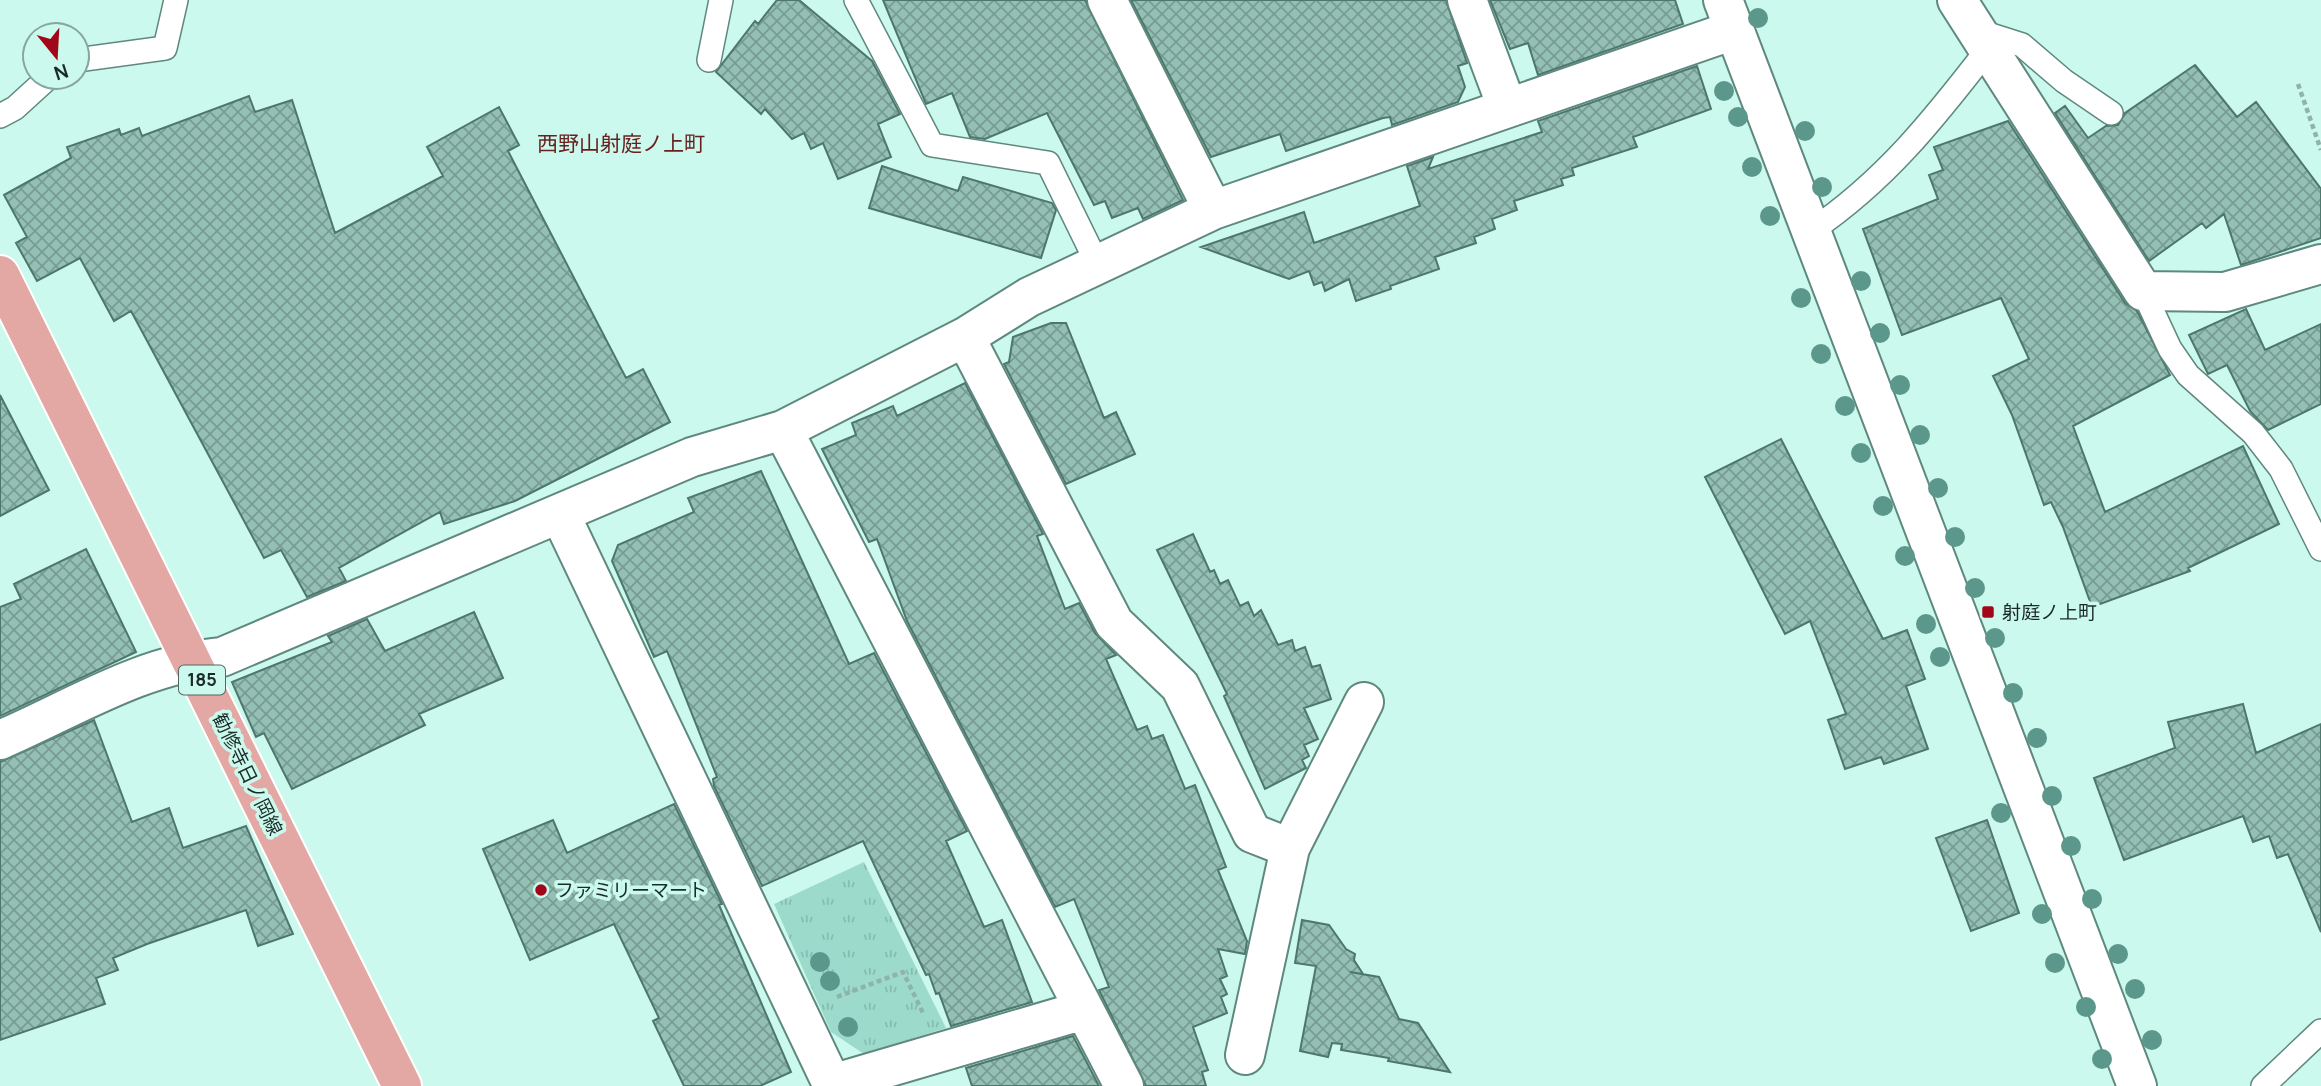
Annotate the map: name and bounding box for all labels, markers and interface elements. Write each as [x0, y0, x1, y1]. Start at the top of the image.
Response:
north arrow [21, 21, 91, 91]
text: N [51, 58, 72, 87]
district label: 西野山射庭ノ上町 [537, 129, 705, 157]
place label: 射庭ノ上町 [2002, 599, 2097, 625]
marker: 射庭ノ上町 [1980, 604, 1996, 620]
road number: 185 [179, 666, 225, 694]
street label: 勧修寺日ノ岡線 [207, 709, 289, 839]
place label: ファミリーマート [555, 877, 707, 903]
marker: ファミリーマート [533, 882, 549, 898]

